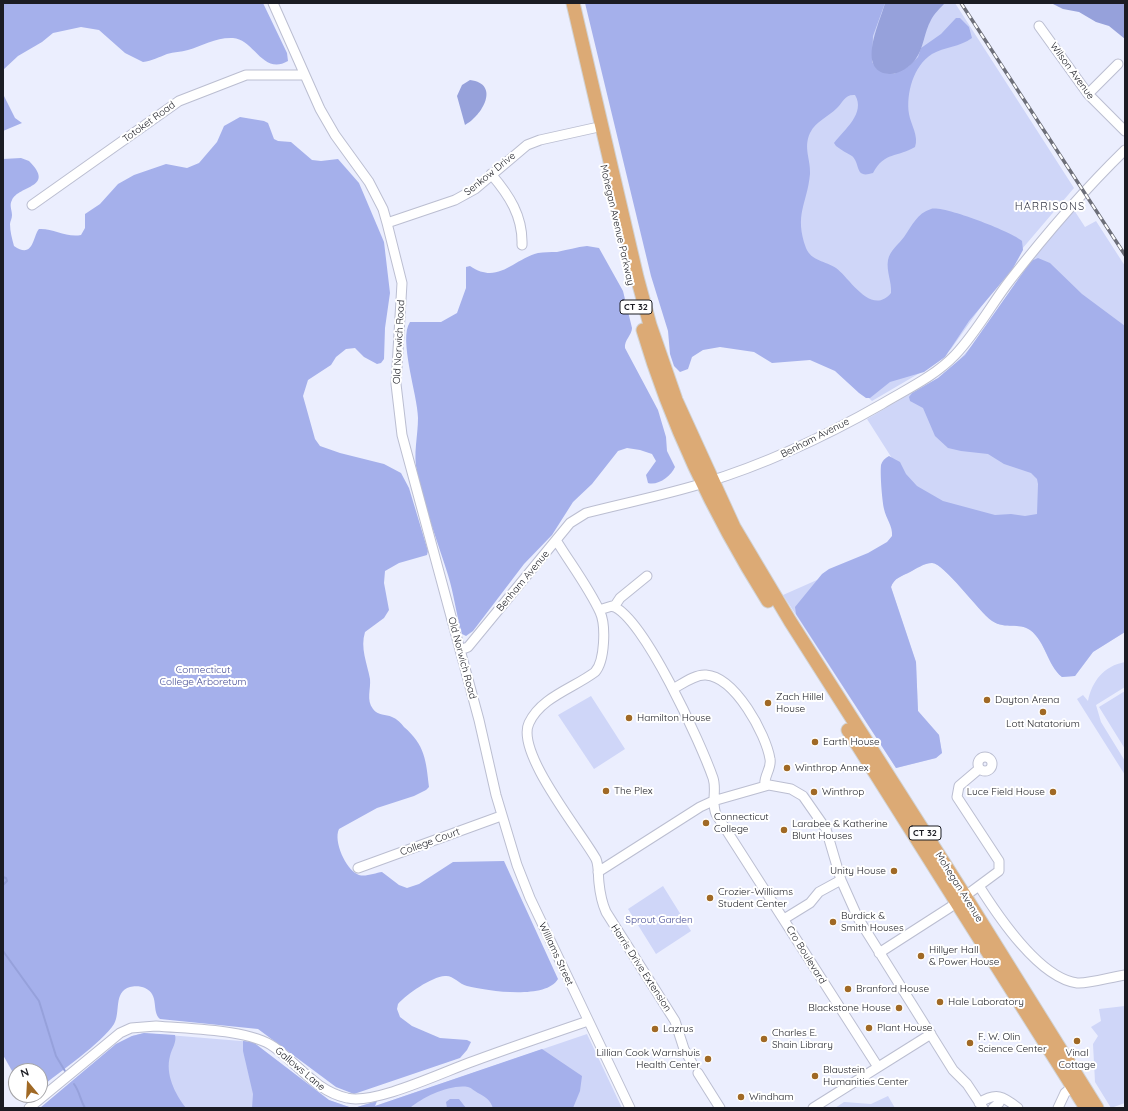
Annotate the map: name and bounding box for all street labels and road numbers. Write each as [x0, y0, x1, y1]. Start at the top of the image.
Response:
street label: Wilson Avenue [1047, 40, 1097, 102]
street label: Totoket Road [120, 99, 178, 145]
street label: Senkow Drive [462, 150, 518, 198]
street label: Mohegan Avenue Parkway [597, 163, 637, 287]
street label: Old Norwich Road [391, 300, 407, 384]
road number: CT 32 [620, 300, 652, 314]
street label: Benham Avenue [779, 415, 851, 461]
street label: Benham Avenue [494, 548, 552, 614]
street label: Old Norwich Road [445, 616, 479, 700]
street label: College Court [399, 826, 461, 858]
road number: CT 32 [909, 826, 941, 840]
street label: Mohegan Avenue [933, 850, 985, 924]
street label: Williams Street [536, 920, 576, 988]
street label: Harris Drive Extension [608, 922, 674, 1014]
street label: Cro Boulevard [783, 924, 829, 986]
street label: Gallows Lane [273, 1045, 327, 1093]

